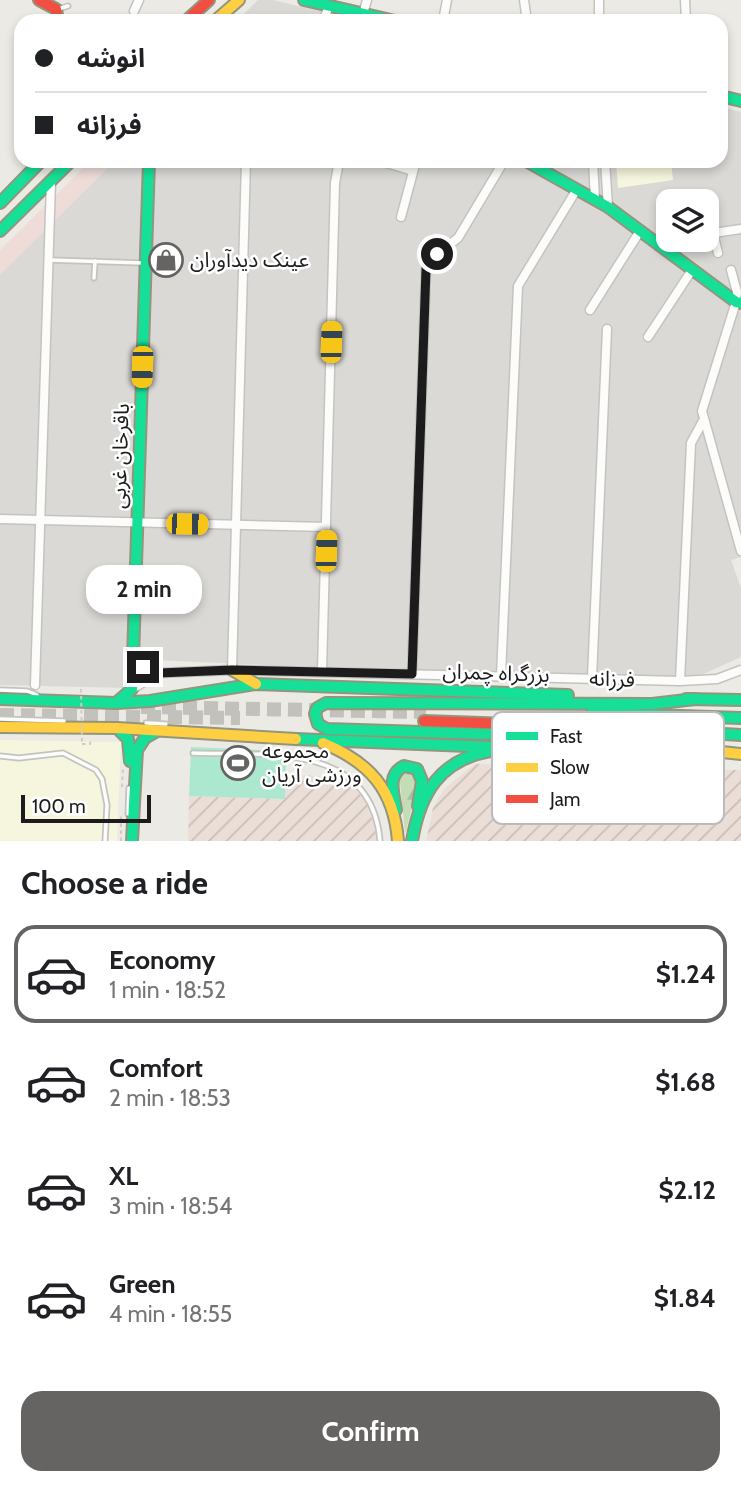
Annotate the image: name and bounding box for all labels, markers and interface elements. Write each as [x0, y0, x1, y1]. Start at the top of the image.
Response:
text: انوشه [77, 42, 145, 74]
text: فرزانه [77, 109, 142, 141]
map controls [656, 189, 719, 252]
button: layers [656, 189, 719, 252]
route start [421, 238, 453, 270]
shop icon: عینک دیدآوران [147, 241, 185, 279]
place label: عینک دیدآوران [190, 247, 309, 272]
car [320, 321, 343, 363]
car [131, 346, 154, 388]
street label: باقرخان غربی [105, 403, 134, 509]
car [166, 513, 209, 535]
car [315, 530, 338, 572]
callout: 2 min [85, 566, 201, 614]
text: 2 min [116, 575, 172, 603]
route end [127, 651, 159, 683]
street label: بزرگراه چمران [442, 658, 550, 688]
street label: فرزانه [589, 665, 635, 692]
legend [492, 712, 724, 824]
text: Fast [550, 725, 583, 748]
place label: مجموعه ورزشی آریان [262, 738, 362, 787]
sports icon: مجموعه ورزشی آریان [219, 744, 257, 782]
text: Slow [550, 756, 590, 779]
text: Jam [549, 788, 580, 811]
scale bar [21, 792, 150, 824]
text: 100 m [32, 795, 86, 818]
text: Choose a ride [21, 863, 208, 902]
icon: car [25, 943, 88, 1006]
text: Economy [109, 944, 215, 976]
text: $1.24 [656, 958, 716, 990]
text: 1 min · 18:52 [109, 976, 226, 1004]
icon: car [25, 1051, 88, 1114]
text: Comfort [109, 1052, 203, 1084]
text: $1.68 [655, 1066, 716, 1098]
text: 2 min · 18:53 [109, 1084, 231, 1112]
icon: car [25, 1159, 88, 1222]
text: XL [109, 1160, 138, 1192]
text: $2.12 [659, 1174, 716, 1206]
text: 3 min · 18:54 [109, 1192, 232, 1220]
icon: car [25, 1267, 88, 1330]
text: Green [109, 1268, 176, 1300]
text: $1.84 [654, 1282, 716, 1314]
text: 4 min · 18:55 [109, 1300, 232, 1328]
button: Confirm [21, 1391, 720, 1471]

